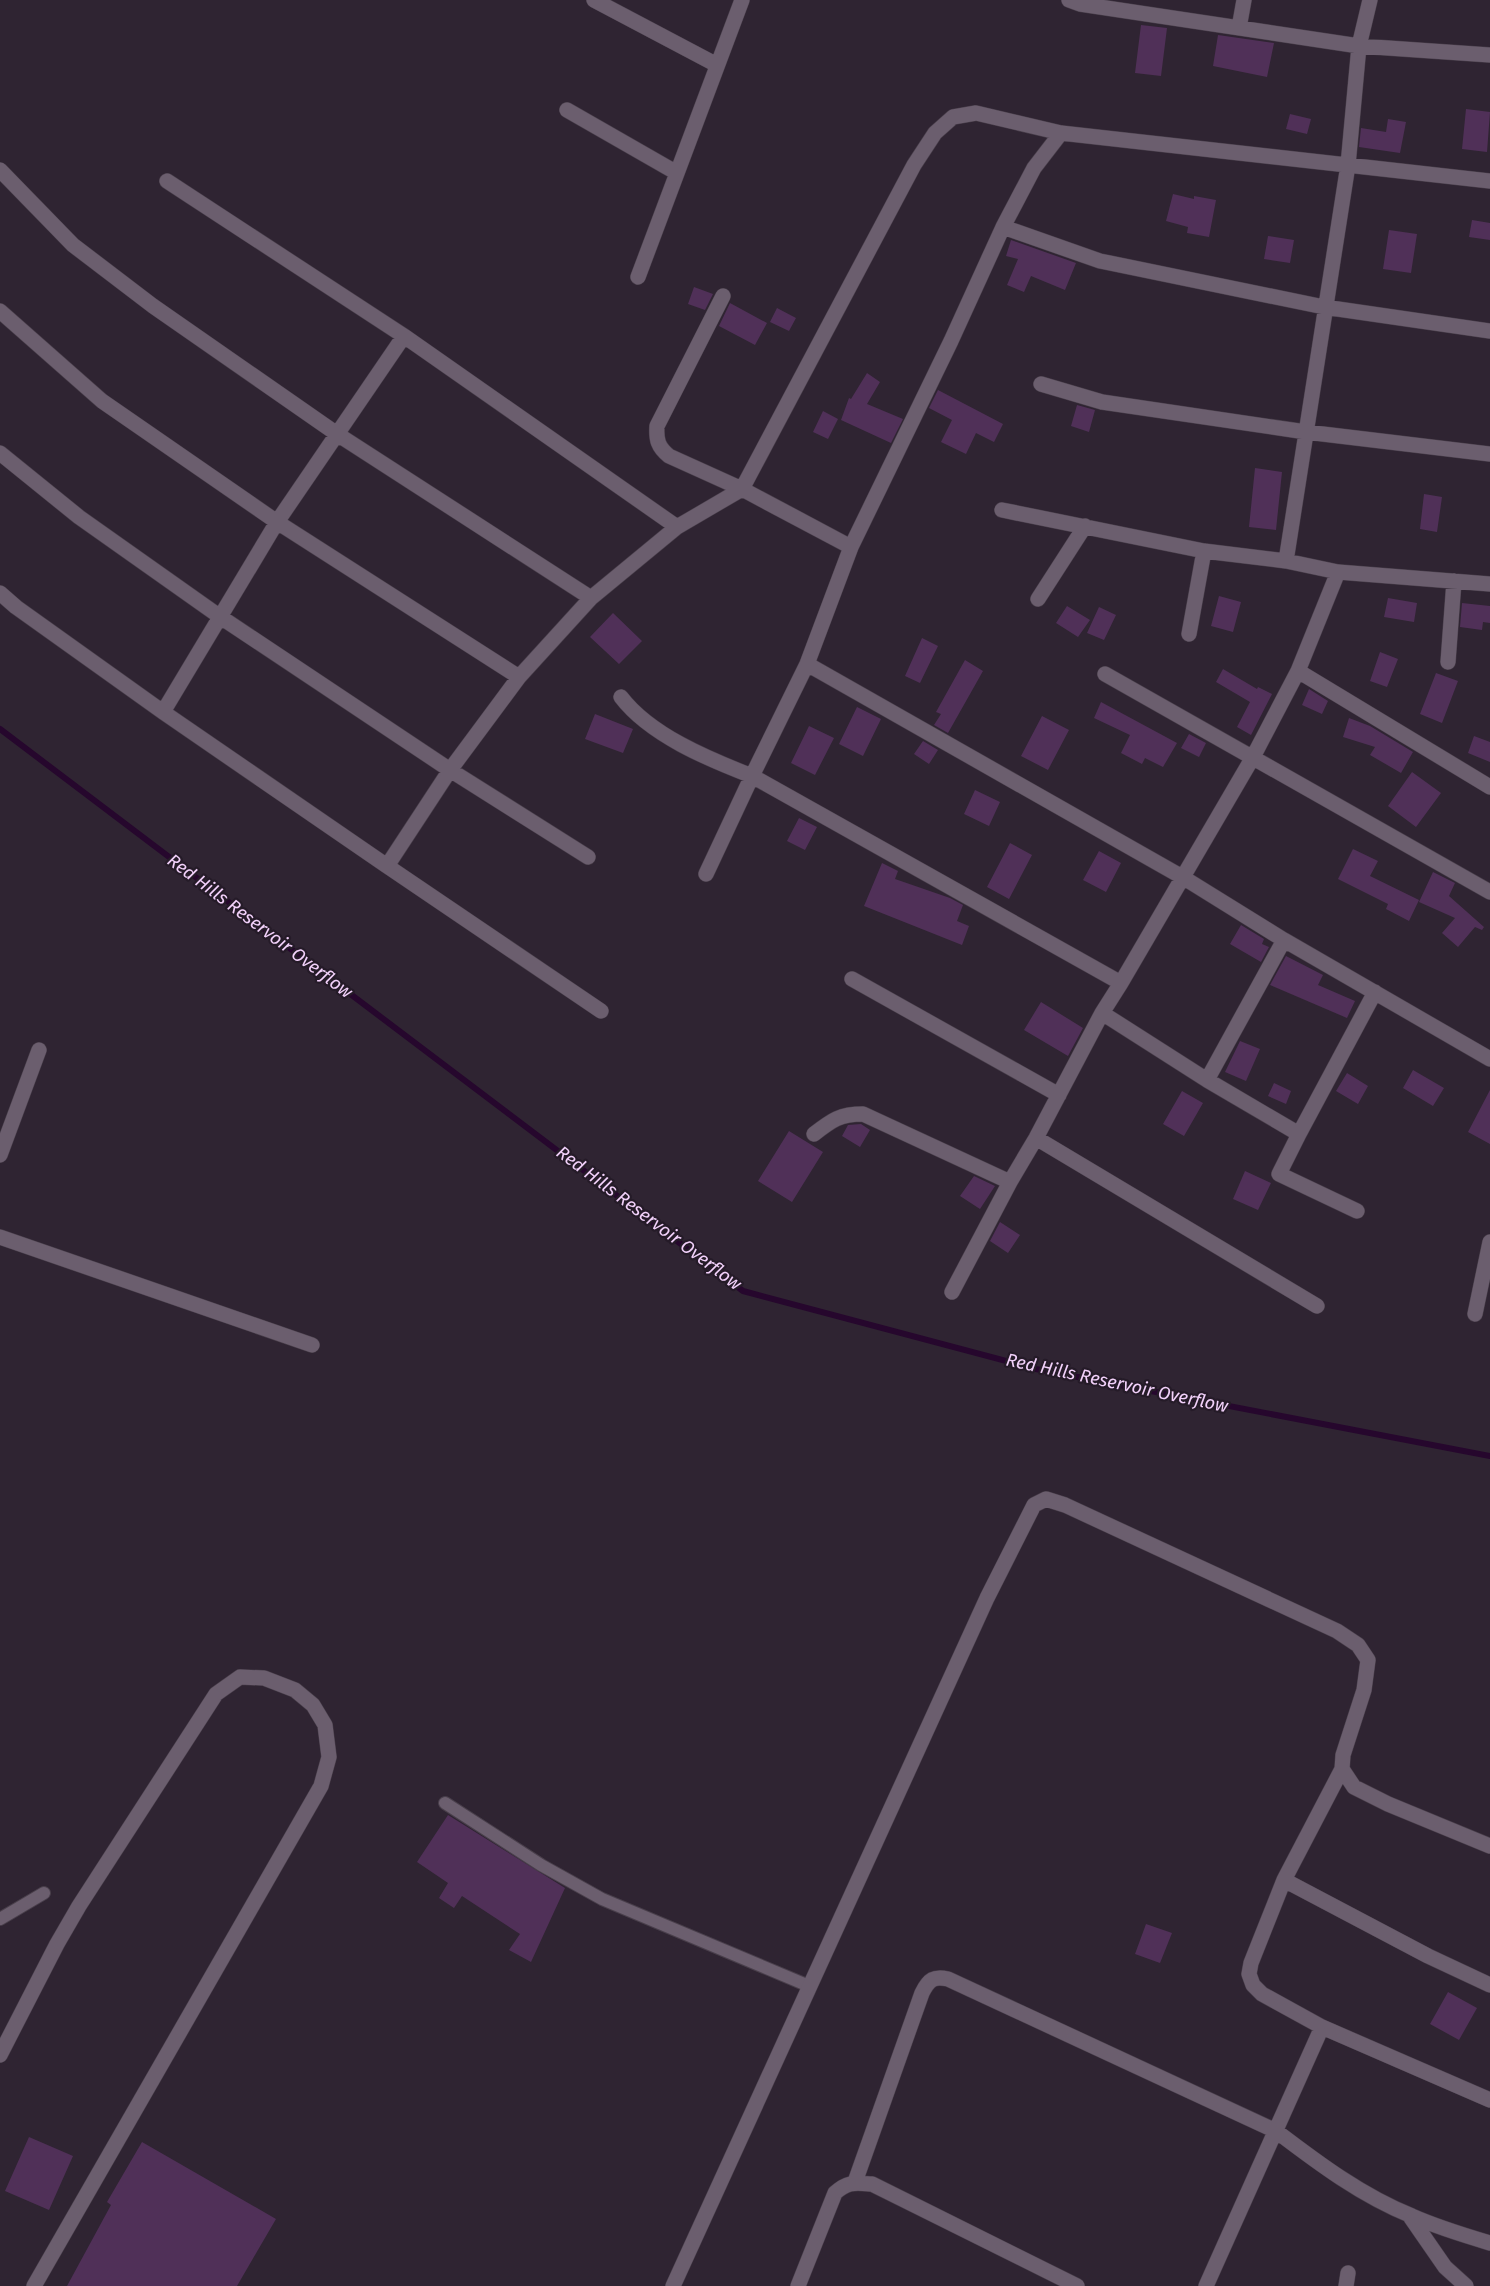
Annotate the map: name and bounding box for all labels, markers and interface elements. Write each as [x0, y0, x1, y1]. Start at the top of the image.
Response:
water label: Red Hills Reservoir Overflow [163, 849, 358, 1004]
water label: Red Hills Reservoir Overflow [552, 1141, 747, 1296]
water label: Red Hills Reservoir Overflow [1004, 1349, 1231, 1418]

